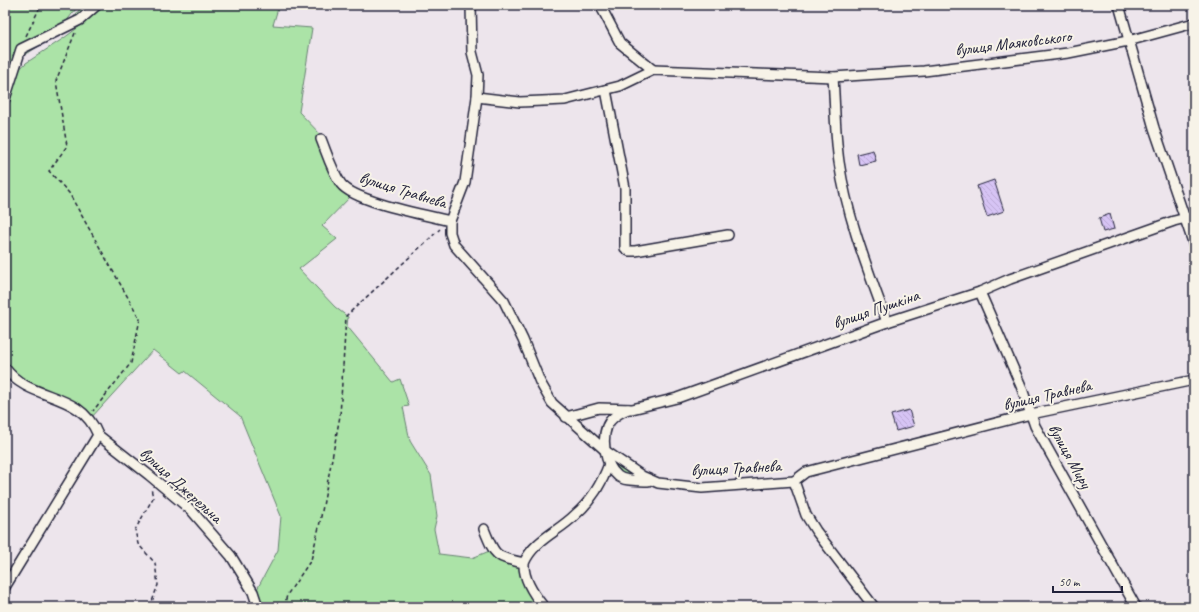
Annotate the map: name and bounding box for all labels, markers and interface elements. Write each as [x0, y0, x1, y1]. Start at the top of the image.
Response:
street label: вулиця Маяковського [954, 25, 1074, 61]
street label: вулиця Травнева [357, 167, 451, 214]
street label: вулиця Пушкіна [830, 284, 923, 334]
street label: вулиця Травнева [1001, 374, 1095, 415]
street label: вулиця Миру [1044, 420, 1097, 493]
street label: вулиця Джерельна [135, 442, 228, 529]
street label: вулиця Травнева [691, 455, 783, 481]
scale bar [1053, 568, 1122, 594]
text: 50 m [1059, 574, 1081, 590]

